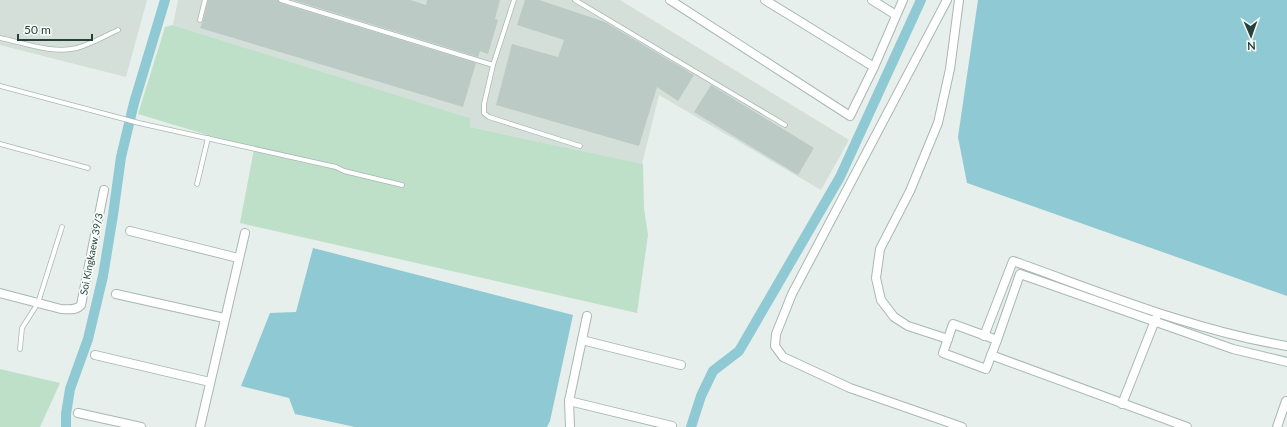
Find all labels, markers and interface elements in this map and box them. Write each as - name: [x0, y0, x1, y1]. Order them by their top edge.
- scale bar: [18, 16, 92, 42]
- north arrow: [1231, 16, 1271, 56]
- text: 50 m: [24, 22, 51, 37]
- text: N: [1247, 40, 1256, 53]
- street label: Soi Kingkaew 39/3: [77, 212, 105, 296]

